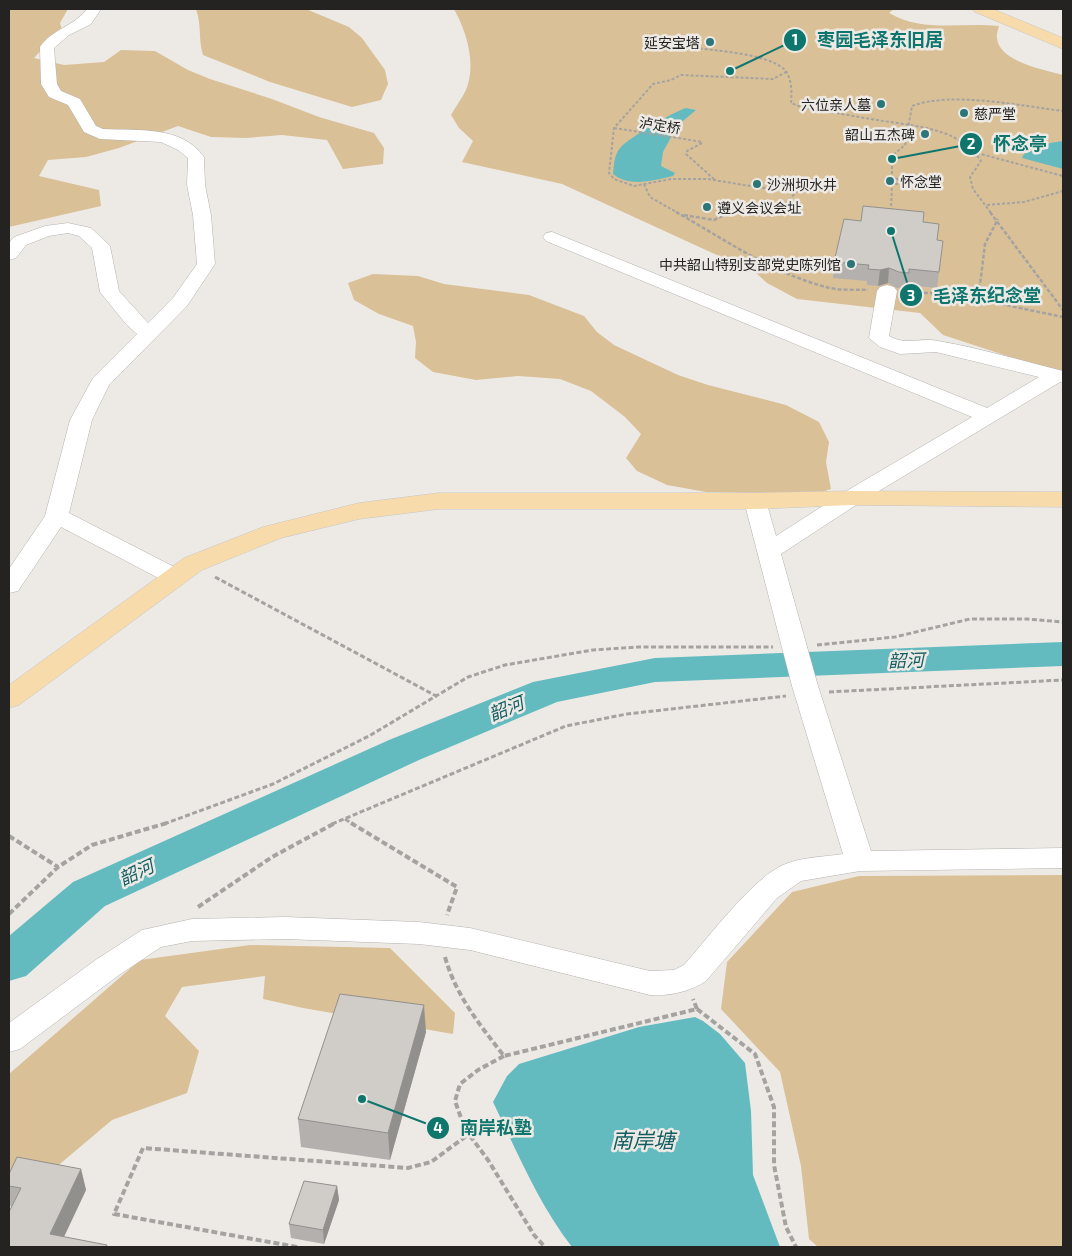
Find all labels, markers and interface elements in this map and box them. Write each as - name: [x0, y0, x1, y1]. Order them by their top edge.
- callout: 枣园毛泽东旧居: [782, 23, 953, 56]
- text: 枣园毛泽东旧居: [817, 28, 943, 50]
- text: 1: [792, 30, 798, 48]
- place label: 延安宝塔: [644, 34, 700, 51]
- marker: 延安宝塔: [704, 36, 716, 48]
- place label: 六位亲人墓: [801, 96, 871, 113]
- marker: 六位亲人墓: [875, 98, 887, 110]
- place label: 慈严堂: [974, 105, 1016, 122]
- marker: 慈严堂: [958, 107, 970, 119]
- street label: 泸定桥: [638, 113, 682, 137]
- place label: 韶山五杰碑: [845, 126, 915, 143]
- marker: 韶山五杰碑: [919, 128, 931, 140]
- callout: 怀念亭: [958, 128, 1057, 161]
- text: 怀念亭: [993, 132, 1047, 154]
- text: 2: [967, 134, 976, 152]
- place label: 怀念堂: [900, 173, 942, 190]
- marker: 怀念堂: [884, 175, 896, 187]
- place label: 沙洲坝水井: [767, 176, 837, 193]
- marker: 沙洲坝水井: [751, 178, 763, 190]
- place label: 遵义会议会址: [717, 199, 801, 216]
- marker: 遵义会议会址: [701, 201, 713, 213]
- place label: 中共韶山特别支部党史陈列馆: [659, 256, 841, 273]
- marker: 中共韶山特别支部党史陈列馆: [845, 258, 857, 270]
- callout: 毛泽东纪念堂: [898, 279, 1051, 312]
- text: 毛泽东纪念堂: [933, 284, 1041, 306]
- text: 3: [907, 286, 915, 304]
- water label: 韶河: [888, 648, 927, 672]
- water label: 韶河: [485, 690, 530, 725]
- water label: 韶河: [115, 853, 160, 890]
- callout: 南岸私塾: [425, 1111, 542, 1144]
- text: 南岸私塾: [460, 1116, 532, 1138]
- text: 4: [433, 1118, 443, 1136]
- water label: 南岸塘: [612, 1127, 677, 1152]

